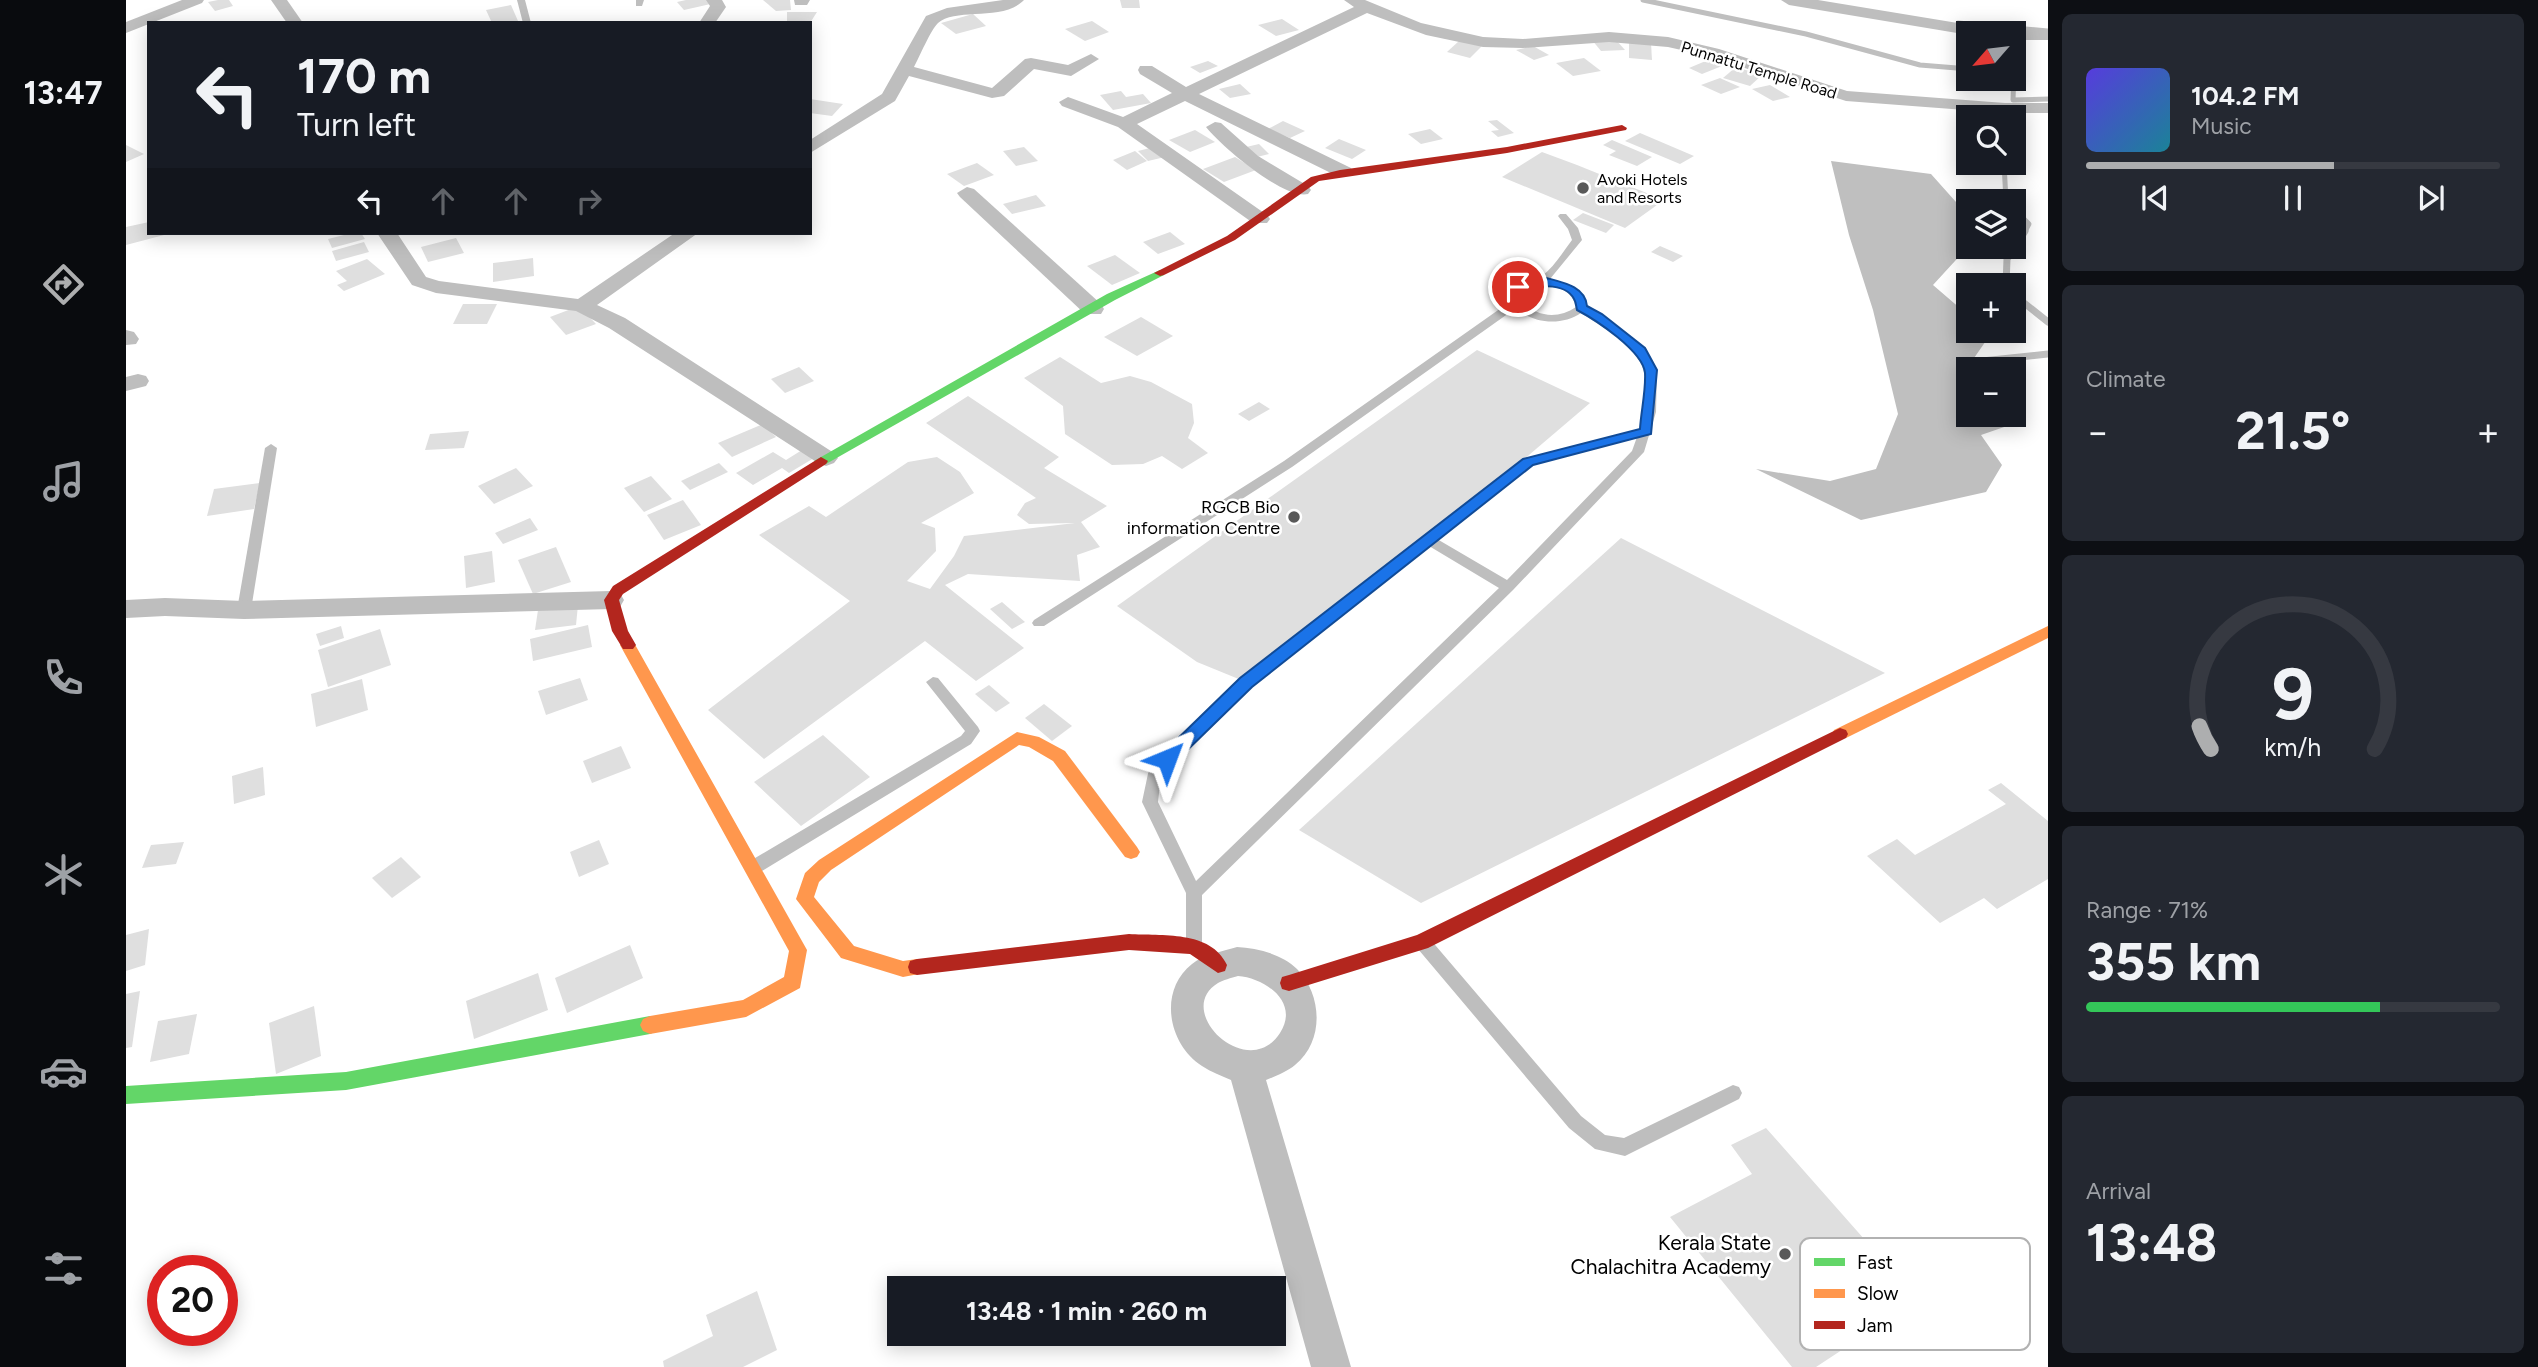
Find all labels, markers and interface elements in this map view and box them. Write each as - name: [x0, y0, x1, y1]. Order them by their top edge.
- north arrow: [1956, 21, 2026, 91]
- map controls: [1956, 21, 2026, 427]
- street label: Punnattu Temple Road: [1679, 37, 1839, 103]
- text: 170 m: [297, 46, 431, 105]
- icon: left: [182, 49, 273, 140]
- text: 13:47: [24, 74, 102, 112]
- text: 104.2 FM: [2191, 80, 2300, 112]
- button: search: [1956, 105, 2026, 175]
- text: Turn left: [297, 106, 416, 144]
- text: Music: [2191, 112, 2252, 140]
- place label: Avoki Hotels and Resorts: [1597, 170, 1688, 207]
- icon: previous: [2136, 179, 2174, 217]
- icon: pause: [2274, 179, 2312, 217]
- icon: next: [2412, 179, 2450, 217]
- marker: Avoki Hotels and Resorts: [1575, 180, 1591, 196]
- icon: left: [351, 182, 389, 220]
- icon: ahead: [424, 182, 462, 220]
- icon: ahead: [497, 182, 535, 220]
- icon: right: [570, 182, 608, 220]
- button: layers: [1956, 189, 2026, 259]
- pin: [1488, 257, 1548, 317]
- icon: directions: [39, 260, 88, 309]
- icon: arrive: [1499, 268, 1537, 306]
- button: +: [1956, 273, 2026, 343]
- button: −: [1956, 357, 2026, 427]
- text: Climate: [2086, 365, 2165, 393]
- text: 21.5°: [2236, 400, 2350, 462]
- text: −: [2086, 409, 2110, 455]
- text: +: [2476, 409, 2500, 455]
- icon: music: [39, 457, 88, 506]
- place label: RGCB Bio information Centre: [1127, 496, 1280, 539]
- marker: RGCB Bio information Centre: [1286, 509, 1302, 525]
- text: 9: [2272, 651, 2314, 738]
- icon: phone: [39, 653, 88, 702]
- position arrow: [1130, 722, 1204, 796]
- text: km/h: [2264, 732, 2322, 762]
- icon: climate: [39, 850, 88, 899]
- text: Range · 71%: [2086, 896, 2208, 924]
- text: 355 km: [2086, 931, 2261, 993]
- icon: car: [39, 1047, 88, 1096]
- text: Arrival: [2086, 1177, 2151, 1205]
- text: 13:48: [2086, 1212, 2217, 1274]
- place label: Kerala State Chalachitra Academy: [1571, 1230, 1771, 1279]
- legend: [1800, 1238, 2030, 1350]
- icon: filters: [39, 1244, 88, 1293]
- marker: Kerala State Chalachitra Academy: [1777, 1246, 1793, 1262]
- text: Fast: [1857, 1251, 1893, 1274]
- speed limit sign: 20: [147, 1255, 238, 1346]
- text: Slow: [1857, 1282, 1899, 1305]
- text: 13:48 · 1 min · 260 m: [966, 1295, 1207, 1327]
- text: Jam: [1857, 1314, 1893, 1337]

